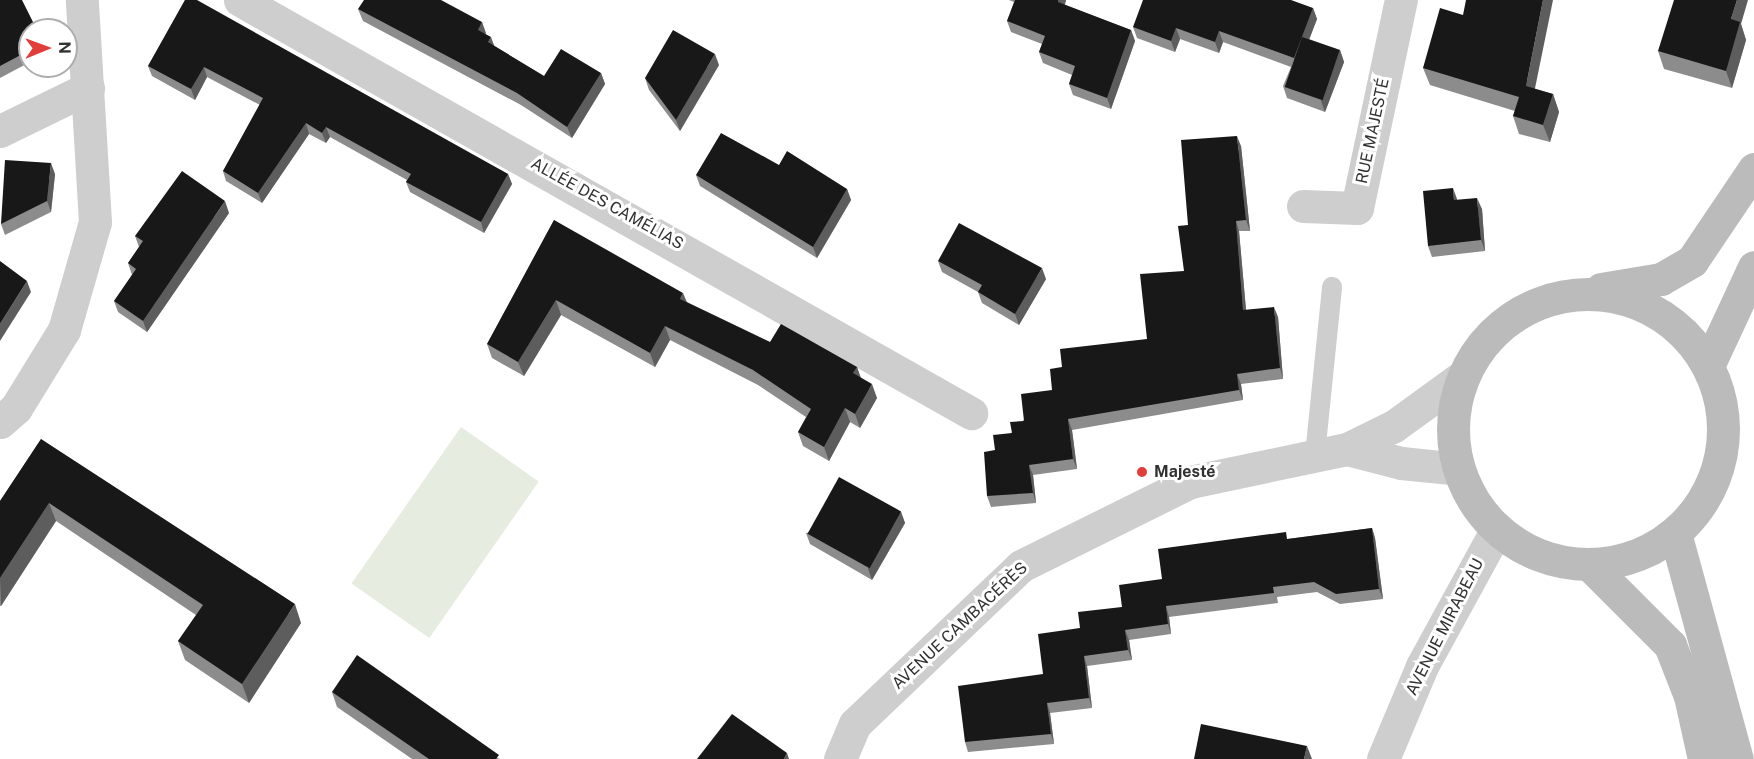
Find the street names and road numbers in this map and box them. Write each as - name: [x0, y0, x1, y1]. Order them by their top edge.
- street label: RUE MAJESTÉ: [1352, 77, 1394, 185]
- street label: ALLÉE DES CAMÉLIAS: [527, 154, 687, 254]
- street label: AVENUE MIRABEAU: [1402, 555, 1488, 699]
- street label: AVENUE CAMBACÉRÈS: [888, 558, 1032, 694]

